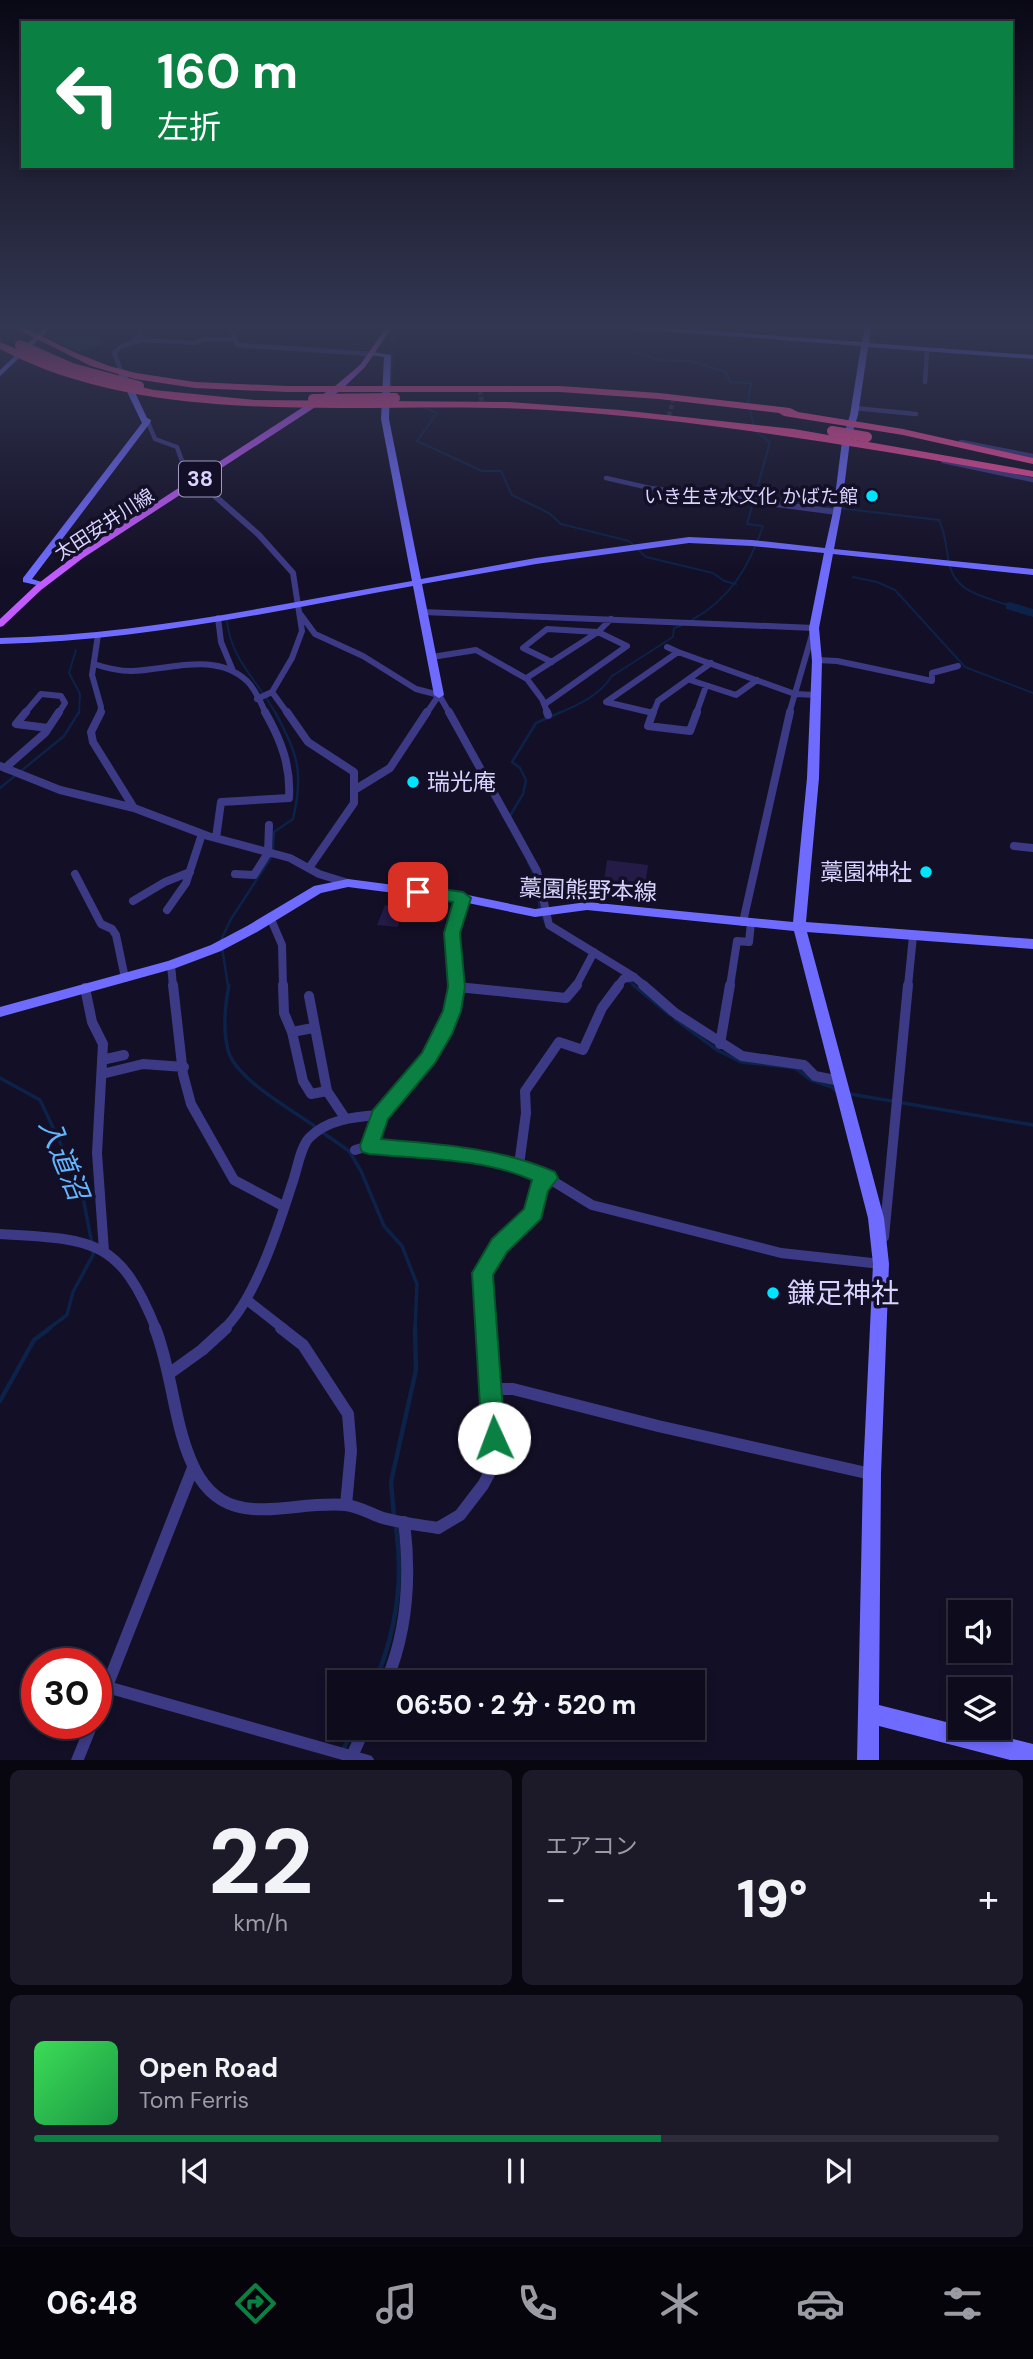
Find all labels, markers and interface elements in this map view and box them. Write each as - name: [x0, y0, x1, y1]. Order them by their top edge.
- text: 160 m: [157, 39, 298, 103]
- icon: left: [42, 49, 133, 140]
- text: 左折: [157, 106, 221, 148]
- road number: 38: [179, 462, 221, 496]
- street label: 太田安井川線: [50, 483, 159, 566]
- place label: いき生き水文化 かばた館: [644, 484, 858, 509]
- marker: いき生き水文化 かばた館: [864, 488, 880, 504]
- place label: 瑞光庵: [427, 767, 496, 797]
- marker: 瑞光庵: [405, 774, 421, 790]
- place label: 藁園神社: [820, 857, 912, 887]
- pin: [388, 862, 448, 922]
- marker: 藁園神社: [918, 864, 934, 880]
- icon: arrive: [399, 873, 437, 911]
- street label: 藁園熊野本線: [519, 873, 657, 907]
- water label: 入道沼: [31, 1113, 98, 1209]
- place label: 鎌足神社: [787, 1275, 899, 1312]
- marker: 鎌足神社: [765, 1285, 781, 1301]
- position arrow: [457, 1401, 531, 1475]
- map controls: [948, 1600, 1011, 1740]
- button: sound: [948, 1600, 1011, 1663]
- speed limit sign: 30: [21, 1648, 112, 1739]
- button: layers: [948, 1677, 1011, 1740]
- text: 06:50 · 2 分 · 520 m: [396, 1688, 636, 1722]
- text: 22: [208, 1803, 313, 1921]
- text: エアコン: [546, 1831, 638, 1861]
- text: 19°: [737, 1865, 808, 1933]
- text: −: [546, 1874, 566, 1924]
- text: +: [978, 1874, 999, 1924]
- text: km/h: [234, 1908, 288, 1938]
- text: Open Road: [139, 2051, 278, 2085]
- text: Tom Ferris: [139, 2085, 249, 2115]
- icon: previous: [176, 2152, 214, 2190]
- icon: pause: [497, 2152, 535, 2190]
- icon: next: [819, 2152, 857, 2190]
- icon: directions: [231, 2279, 280, 2328]
- icon: music: [372, 2279, 421, 2328]
- icon: phone: [513, 2279, 562, 2328]
- icon: climate: [655, 2279, 704, 2328]
- icon: car: [796, 2279, 845, 2328]
- icon: filters: [938, 2279, 987, 2328]
- text: 06:48: [46, 2282, 138, 2324]

